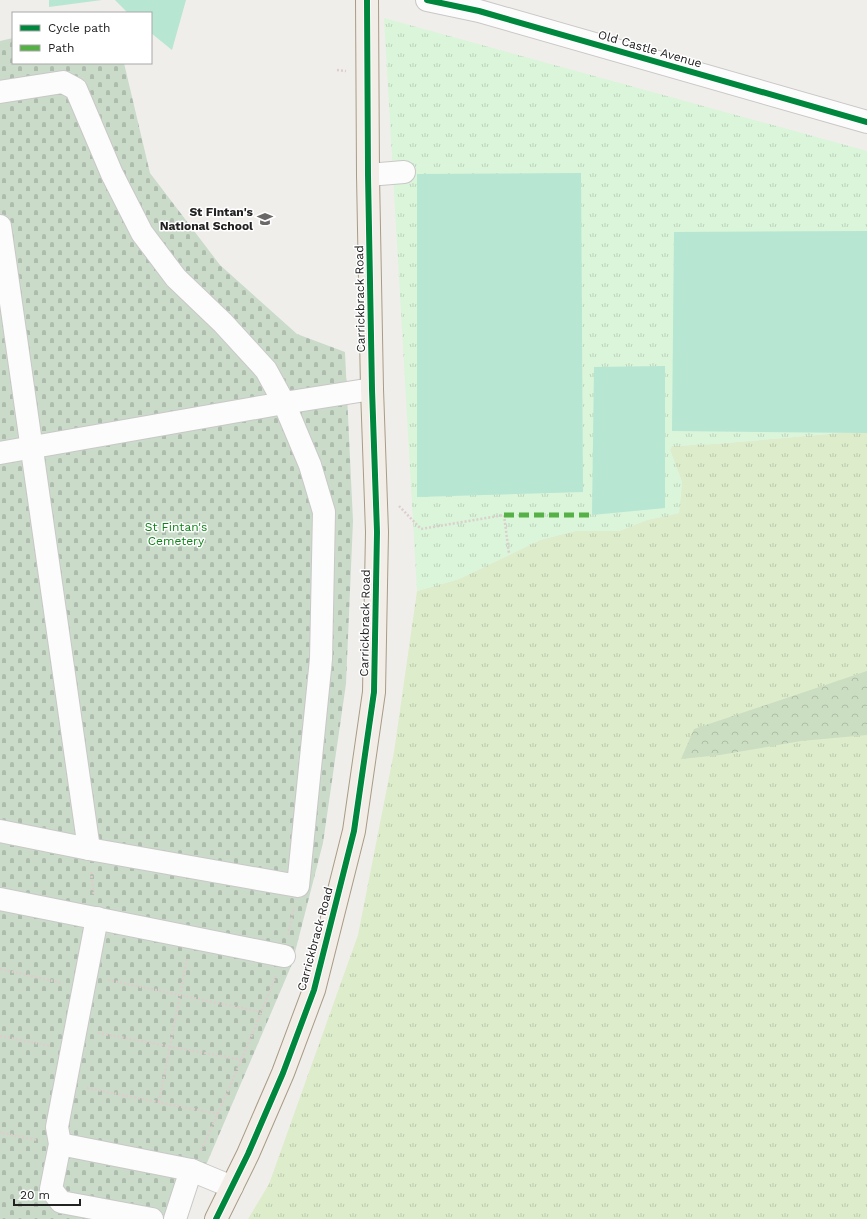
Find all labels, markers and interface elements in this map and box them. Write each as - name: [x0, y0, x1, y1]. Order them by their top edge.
- legend: [12, 12, 152, 64]
- text: Cycle path: [48, 21, 110, 35]
- street label: Old Castle Avenue: [597, 27, 704, 71]
- text: Path: [48, 41, 74, 55]
- place label: St Fintan's National School: [160, 205, 254, 233]
- school or university icon: St Fintan's National School: [256, 210, 274, 228]
- street label: Carrickbrack Road: [352, 245, 368, 353]
- park label: St Fintan's Cemetery: [145, 520, 207, 548]
- street label: Carrickbrack Road: [357, 569, 373, 677]
- street label: Carrickbrack Road: [294, 885, 336, 993]
- scale bar: [14, 1181, 80, 1207]
- text: 20 m: [20, 1188, 50, 1202]

